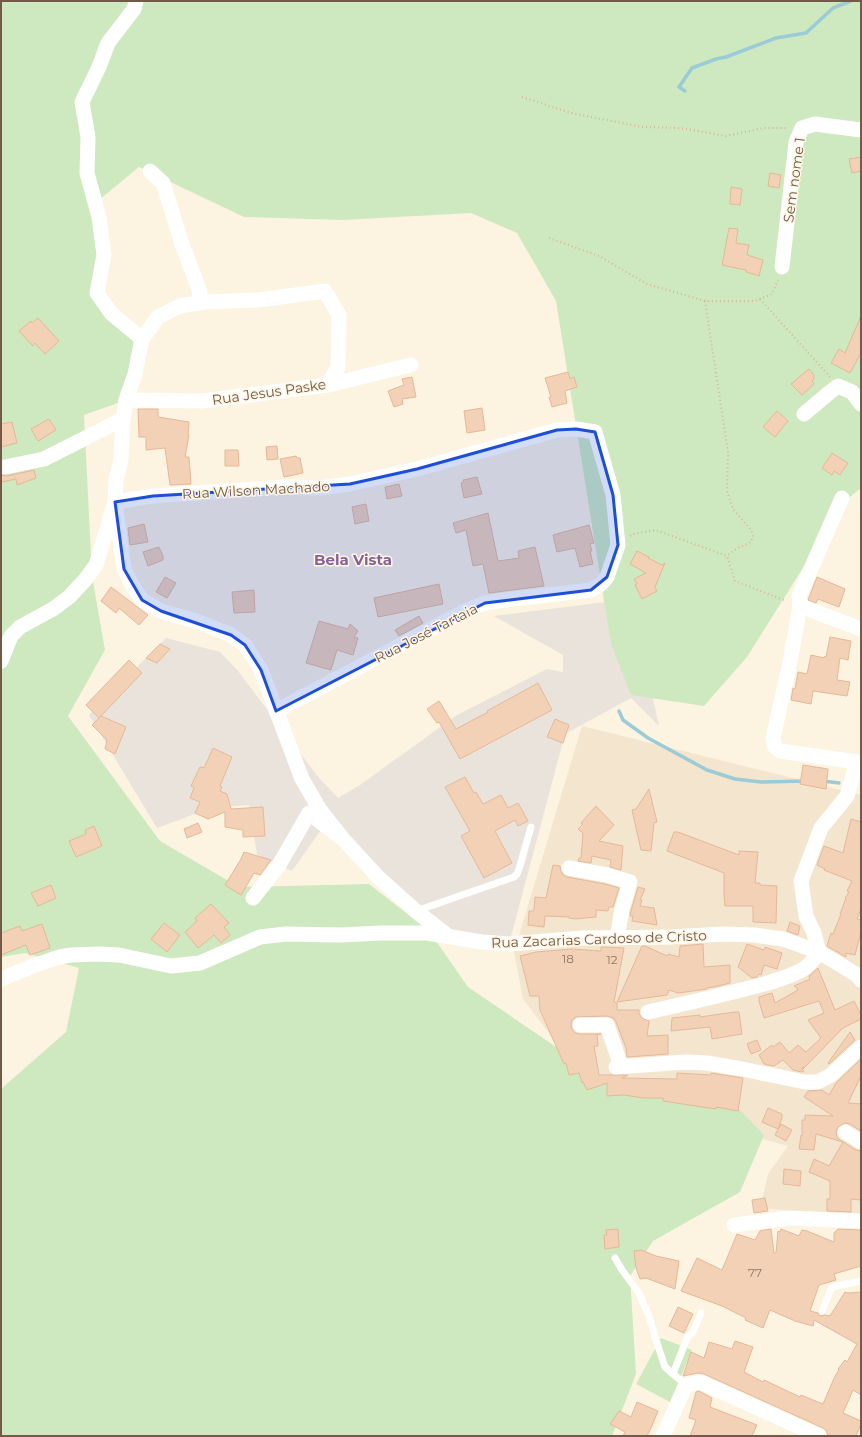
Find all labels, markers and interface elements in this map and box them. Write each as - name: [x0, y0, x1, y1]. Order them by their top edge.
- street label: Sem nome 1: [779, 136, 809, 224]
- street label: Rua Jesus Paske: [211, 375, 327, 409]
- street label: Rua Wilson Machado: [181, 477, 331, 503]
- district label: Bela Vista: [314, 550, 392, 569]
- street label: Rua José Tartaia: [371, 599, 481, 667]
- street label: Rua Zacarias Cardoso de Cristo: [491, 926, 707, 952]
- house number: 18: [562, 951, 574, 966]
- house number: 12: [606, 952, 618, 967]
- house number: 77: [748, 1265, 762, 1280]

